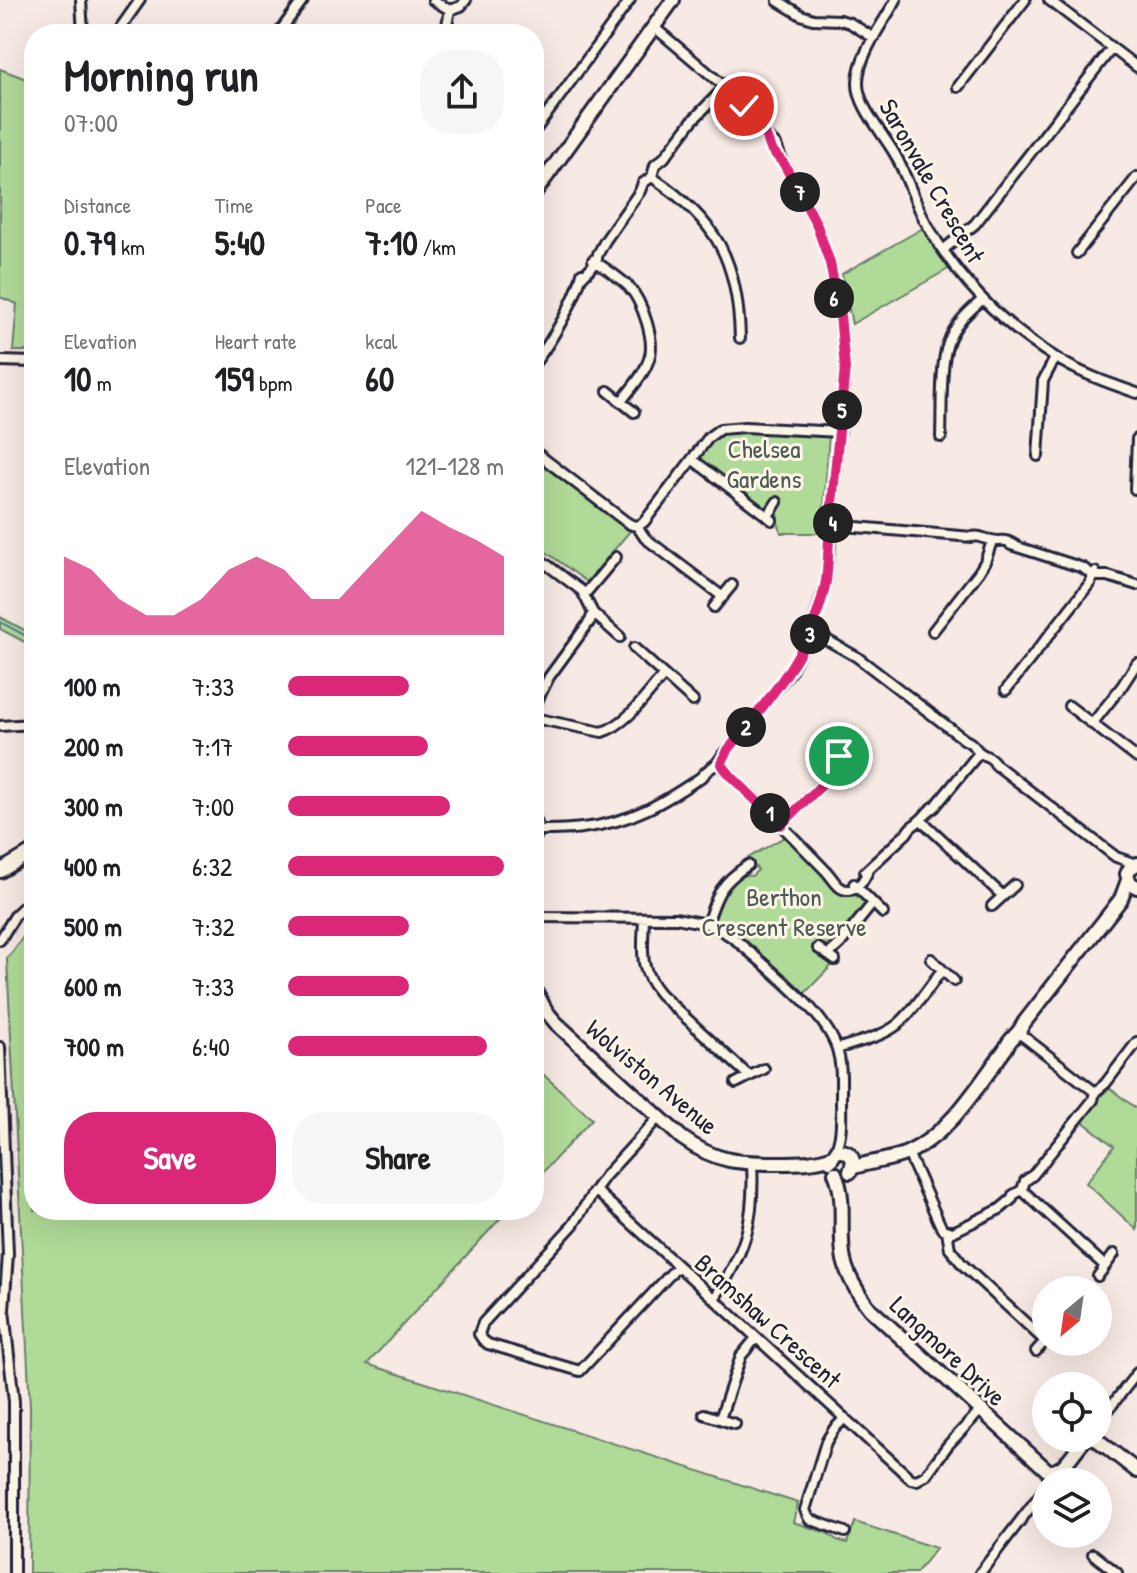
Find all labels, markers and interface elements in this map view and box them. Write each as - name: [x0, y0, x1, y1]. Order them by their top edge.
- text: Morning run: [64, 45, 259, 105]
- button: share: [420, 50, 504, 134]
- pin: [710, 72, 778, 140]
- icon: check: [722, 84, 766, 128]
- street label: Saronvale Crescent: [871, 92, 994, 270]
- text: 07:00: [64, 105, 118, 140]
- pin: 7: [780, 172, 820, 212]
- text: 7: [795, 177, 805, 207]
- text: Distance: [64, 190, 131, 220]
- text: Time: [215, 190, 254, 220]
- text: Pace: [365, 190, 402, 220]
- text: 0.79: [64, 220, 116, 266]
- text: 5:40: [215, 220, 265, 266]
- text: 7:10: [365, 220, 418, 266]
- text: km: [116, 232, 145, 262]
- text: /km: [418, 232, 456, 262]
- pin: 6: [814, 278, 854, 318]
- text: 6: [830, 283, 838, 313]
- text: Elevation: [64, 326, 137, 356]
- text: Heart rate: [215, 326, 297, 356]
- text: kcal: [365, 326, 397, 356]
- text: 10: [64, 356, 92, 402]
- text: 159: [215, 356, 254, 402]
- text: 60: [365, 356, 394, 402]
- text: m: [92, 368, 112, 398]
- text: bpm: [254, 368, 292, 398]
- pin: 5: [822, 390, 862, 430]
- text: 5: [837, 395, 847, 425]
- park label: Chelsea Gardens: [727, 431, 801, 496]
- text: Elevation: [64, 448, 150, 483]
- text: 121–128 m: [406, 448, 504, 483]
- pin: 4: [813, 503, 853, 543]
- text: 4: [829, 508, 837, 538]
- pin: 3: [790, 614, 830, 654]
- text: 3: [805, 619, 815, 649]
- text: 100 m: [64, 669, 120, 704]
- text: 7:33: [192, 669, 234, 704]
- pin: 2: [726, 707, 766, 747]
- text: 2: [741, 712, 751, 742]
- pin: [805, 722, 873, 790]
- text: 200 m: [64, 729, 123, 764]
- text: 7:17: [192, 729, 233, 764]
- icon: arrive: [817, 734, 861, 778]
- text: 300 m: [64, 789, 123, 824]
- text: 7:00: [192, 789, 234, 824]
- pin: 1: [750, 793, 790, 833]
- text: 1: [766, 798, 774, 828]
- text: 400 m: [64, 849, 121, 884]
- text: 6:32: [192, 849, 232, 884]
- park label: Berthon Crescent Reserve: [702, 879, 867, 944]
- text: 500 m: [64, 909, 122, 944]
- text: 7:32: [192, 909, 235, 944]
- text: 600 m: [64, 969, 121, 1004]
- text: 7:33: [192, 969, 234, 1004]
- street label: Wolviston Avenue: [579, 1011, 726, 1142]
- text: 700 m: [64, 1029, 124, 1064]
- text: 6:40: [192, 1029, 230, 1064]
- button: Save: [64, 1112, 276, 1204]
- button: Share: [292, 1112, 504, 1204]
- street label: Bramshaw Crescent: [688, 1245, 850, 1397]
- north arrow: [1032, 1276, 1112, 1356]
- map controls: [1032, 1276, 1112, 1548]
- street label: Langmore Drive: [883, 1288, 1014, 1413]
- button: locate: [1032, 1372, 1112, 1452]
- button: layers: [1032, 1468, 1112, 1548]

